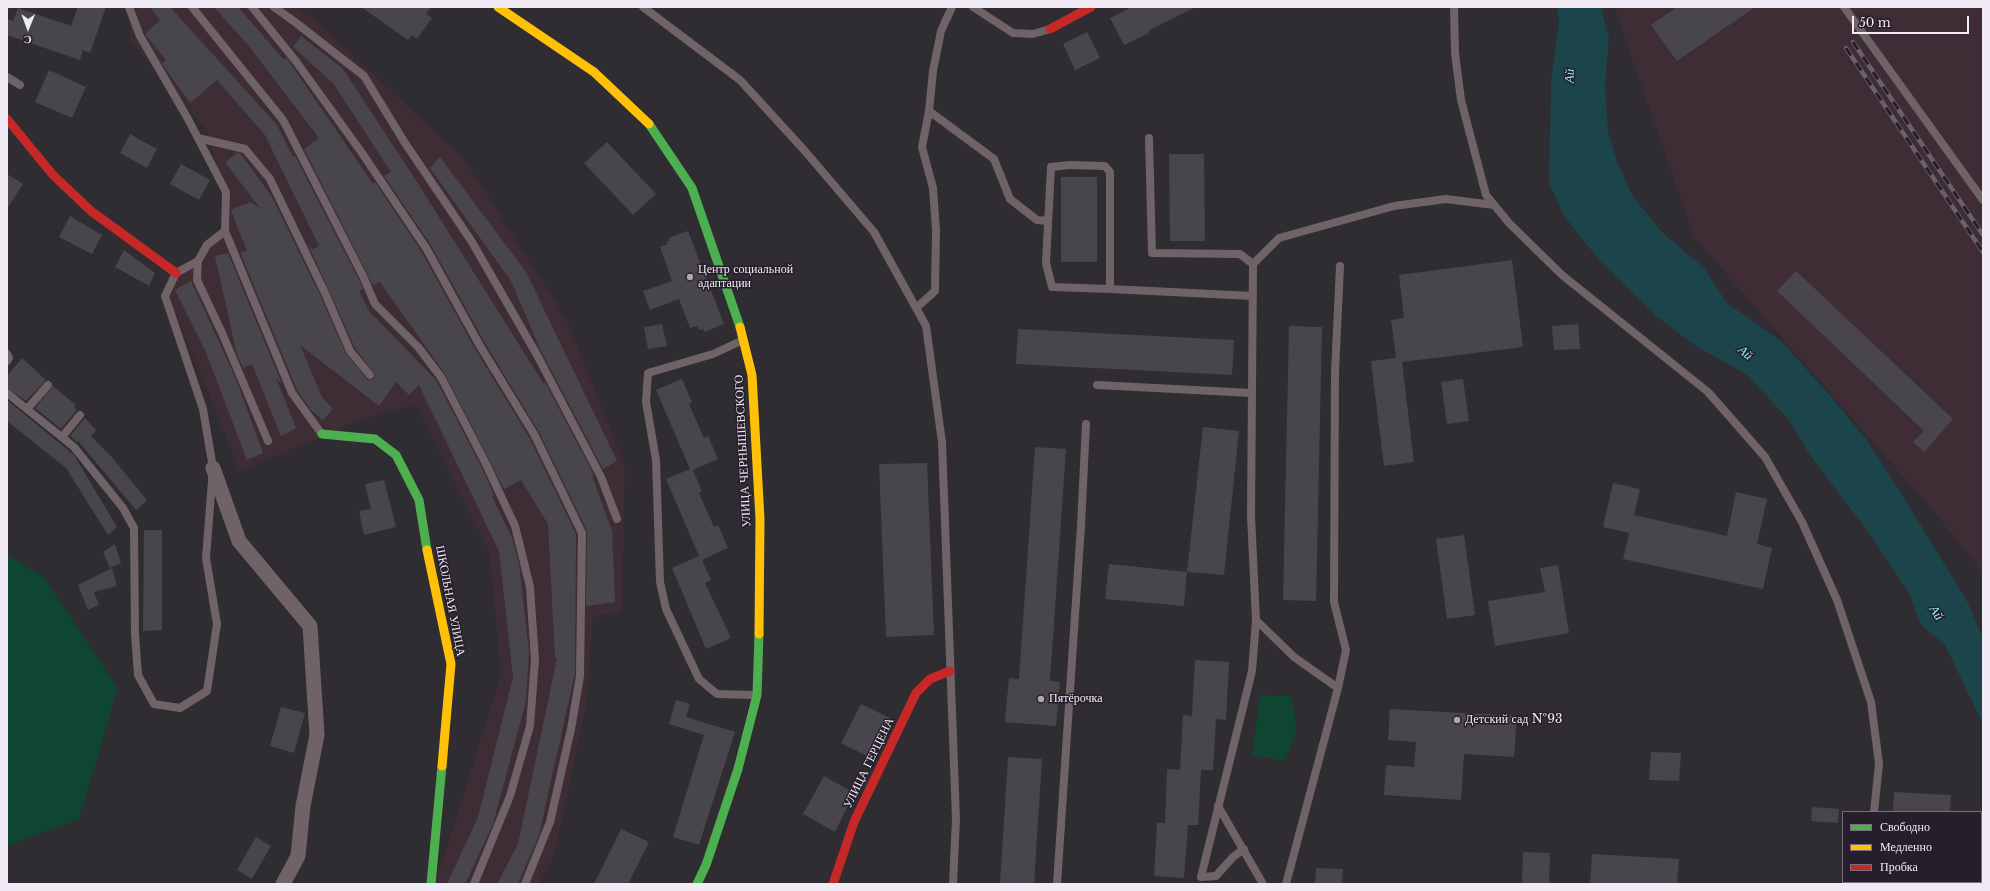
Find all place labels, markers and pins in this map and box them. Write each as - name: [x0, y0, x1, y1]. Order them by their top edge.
- place label: Центр социальной адаптации: [698, 263, 793, 291]
- marker: Центр социальной адаптации: [685, 272, 695, 282]
- place label: Пятёрочка: [1049, 692, 1102, 706]
- marker: Пятёрочка: [1036, 694, 1046, 704]
- place label: Детский сад №93: [1465, 713, 1562, 727]
- marker: Детский сад №93: [1452, 715, 1462, 725]

